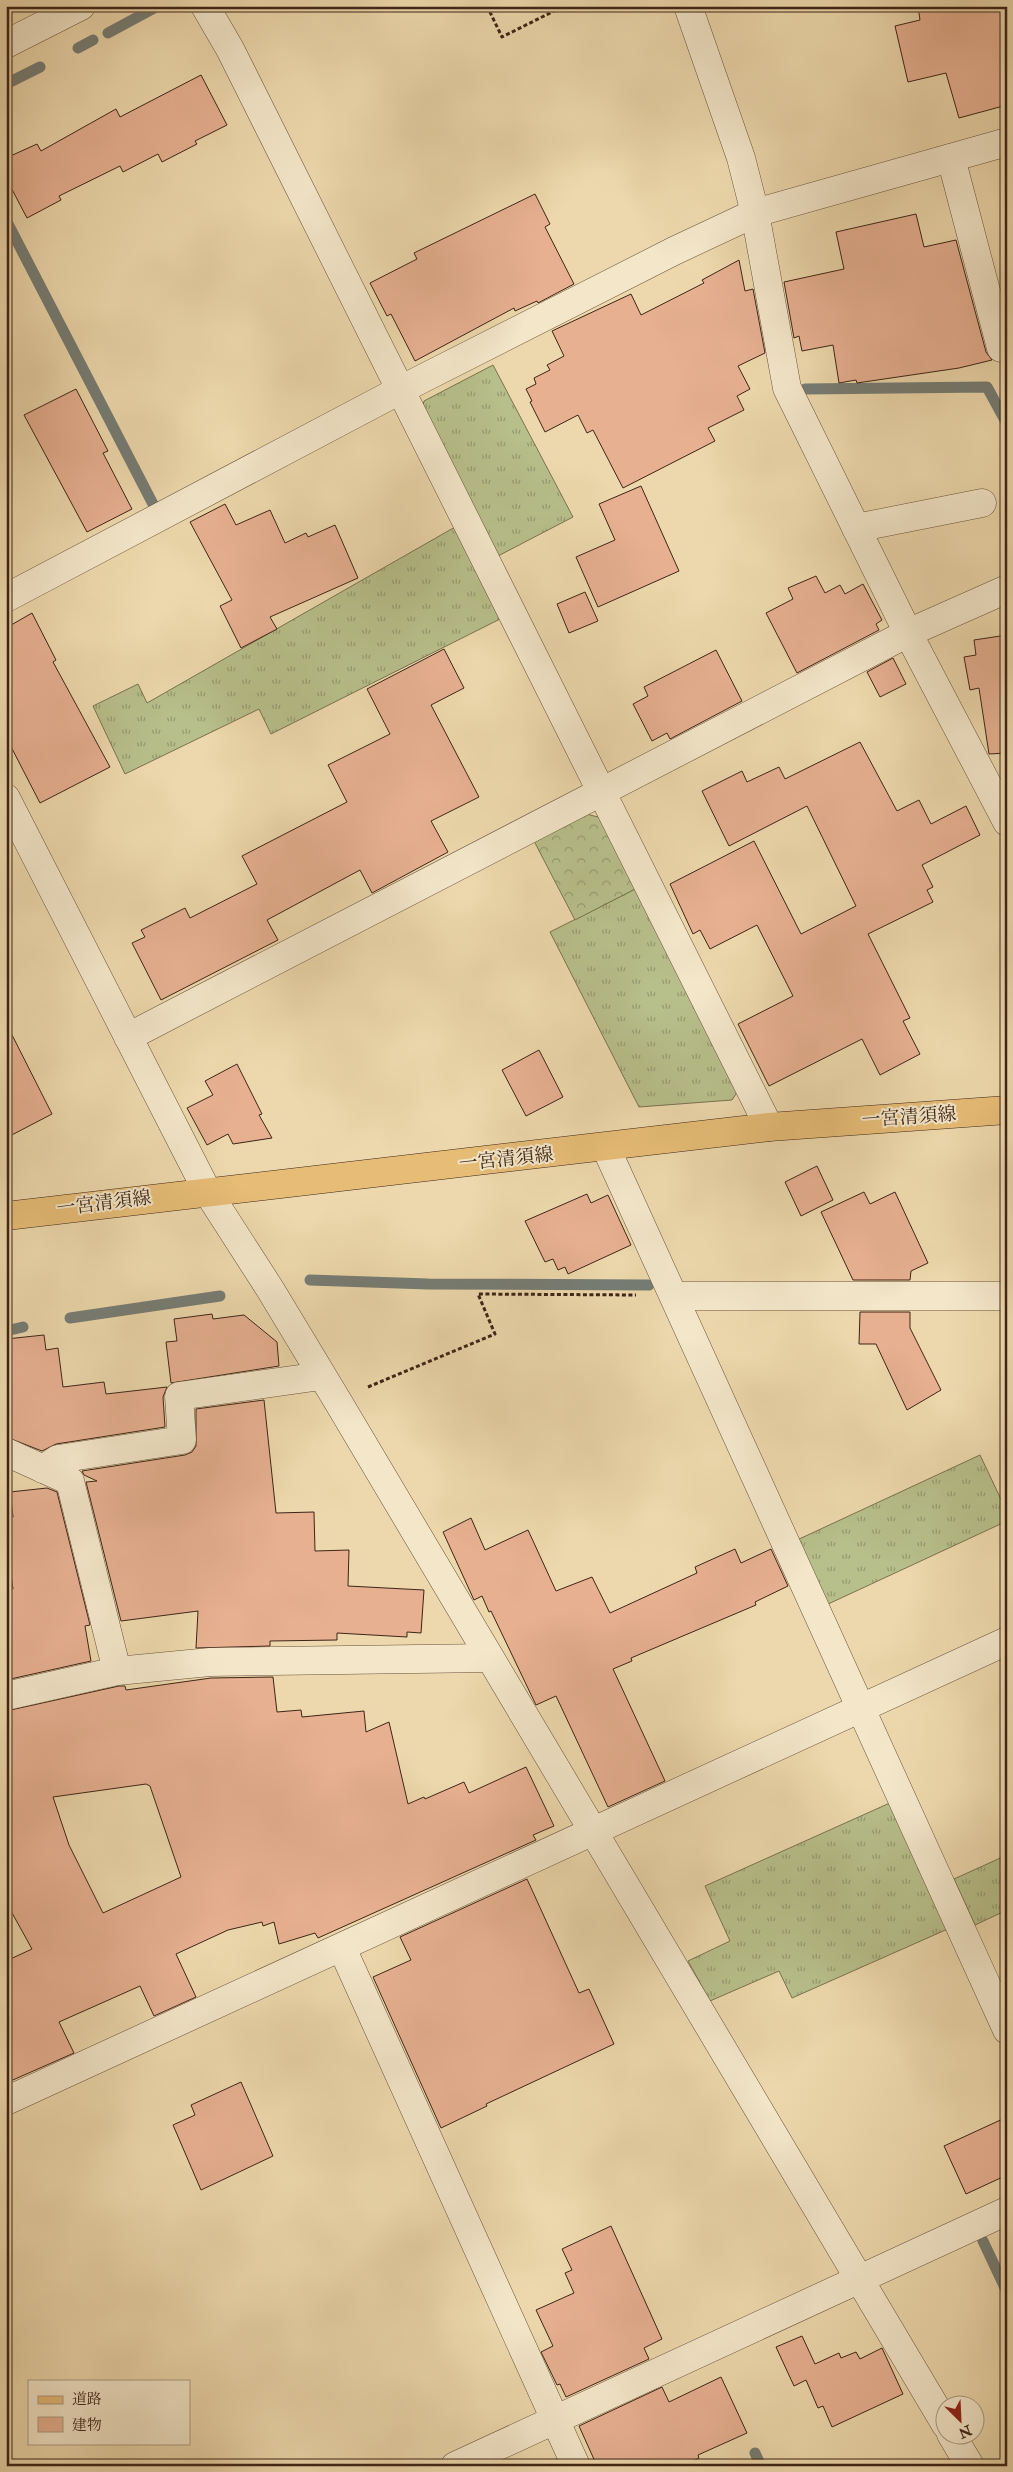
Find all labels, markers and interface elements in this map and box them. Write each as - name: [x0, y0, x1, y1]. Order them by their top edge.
- street label: 一宮清須線: [861, 1102, 957, 1132]
- street label: 一宮清須線: [457, 1142, 555, 1176]
- street label: 一宮清須線: [55, 1185, 153, 1221]
- legend: [28, 2380, 190, 2444]
- text: 道路: [72, 2390, 102, 2409]
- north arrow: [936, 2394, 986, 2444]
- text: 建物: [72, 2416, 102, 2435]
- text: N: [955, 2421, 975, 2442]

